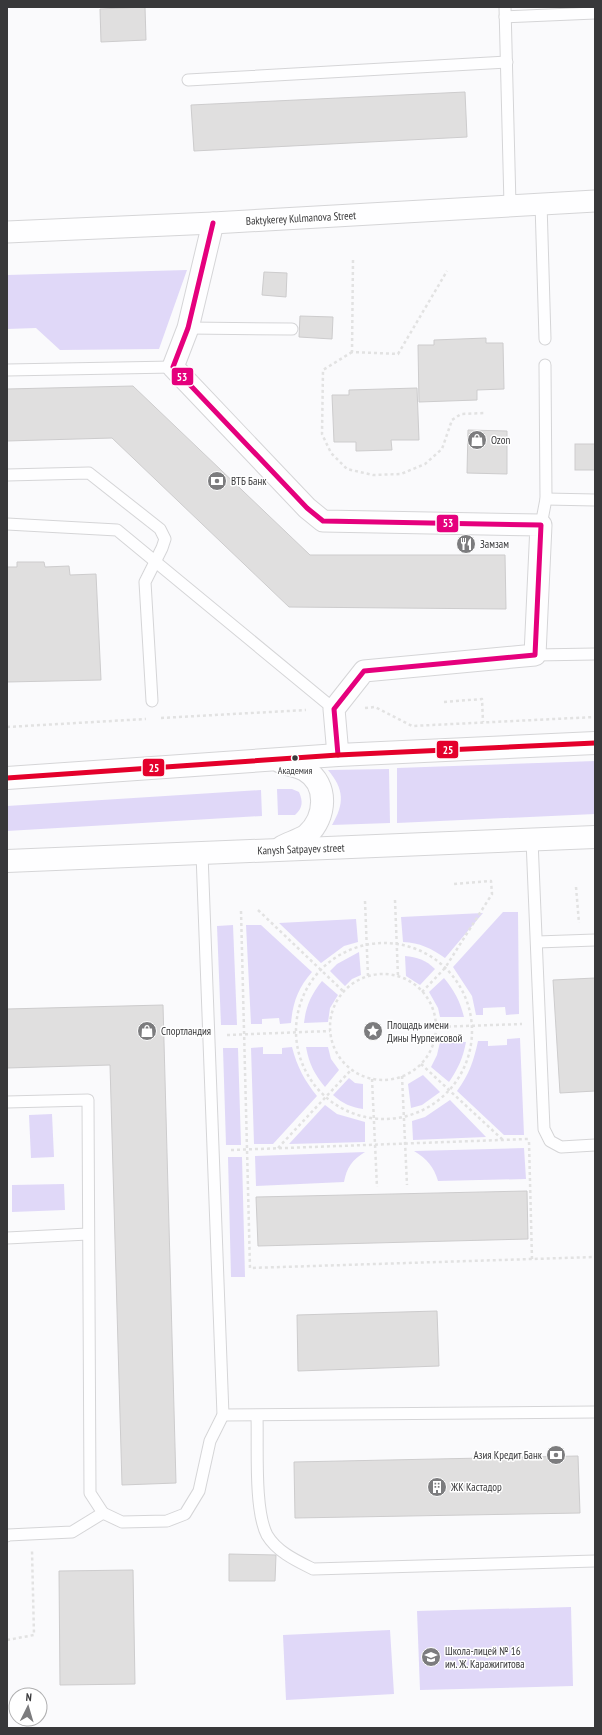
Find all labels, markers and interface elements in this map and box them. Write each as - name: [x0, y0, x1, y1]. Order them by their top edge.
- street label: Baktykerey Kulmanova Street: [245, 208, 357, 228]
- line badge: 53: [171, 367, 194, 386]
- text: 53: [177, 370, 187, 384]
- shop icon: Ozon: [466, 429, 488, 451]
- place label: Ozon: [491, 433, 510, 447]
- bank icon: ВТБ Банк: [206, 470, 228, 492]
- place label: ВТБ Банк: [231, 474, 267, 488]
- line badge: 53: [436, 514, 459, 533]
- text: 53: [443, 516, 453, 530]
- restaurant icon: Замзам: [455, 533, 477, 555]
- place label: Замзам: [480, 537, 509, 551]
- line badge: 25: [436, 740, 459, 759]
- text: 25: [443, 743, 453, 757]
- marker: Академия: [290, 753, 300, 763]
- line badge: 25: [142, 758, 165, 777]
- text: 25: [149, 761, 159, 775]
- place label: Академия: [278, 764, 312, 777]
- street label: Kanysh Satpayev street: [257, 840, 345, 858]
- place label: Площадь имени Дины Нурпеисовой: [387, 1018, 462, 1045]
- shop icon: Спортландия: [136, 1020, 158, 1042]
- place icon: Площадь имени Дины Нурпеисовой: [362, 1020, 384, 1042]
- place label: Спортландия: [161, 1024, 211, 1038]
- bank icon: Азия Кредит Банк: [545, 1444, 567, 1466]
- place label: Азия Кредит Банк: [473, 1448, 543, 1462]
- building icon: ЖК Кастадор: [426, 1476, 448, 1498]
- place label: ЖК Кастадор: [450, 1480, 502, 1494]
- place label: Школа-лицей № 16 им. Ж. Каражигитова: [445, 1644, 525, 1671]
- school or university icon: Школа-лицей № 16 им. Ж. Каражигитова: [420, 1646, 442, 1668]
- north arrow: [8, 1687, 48, 1727]
- text: N: [25, 1690, 32, 1704]

